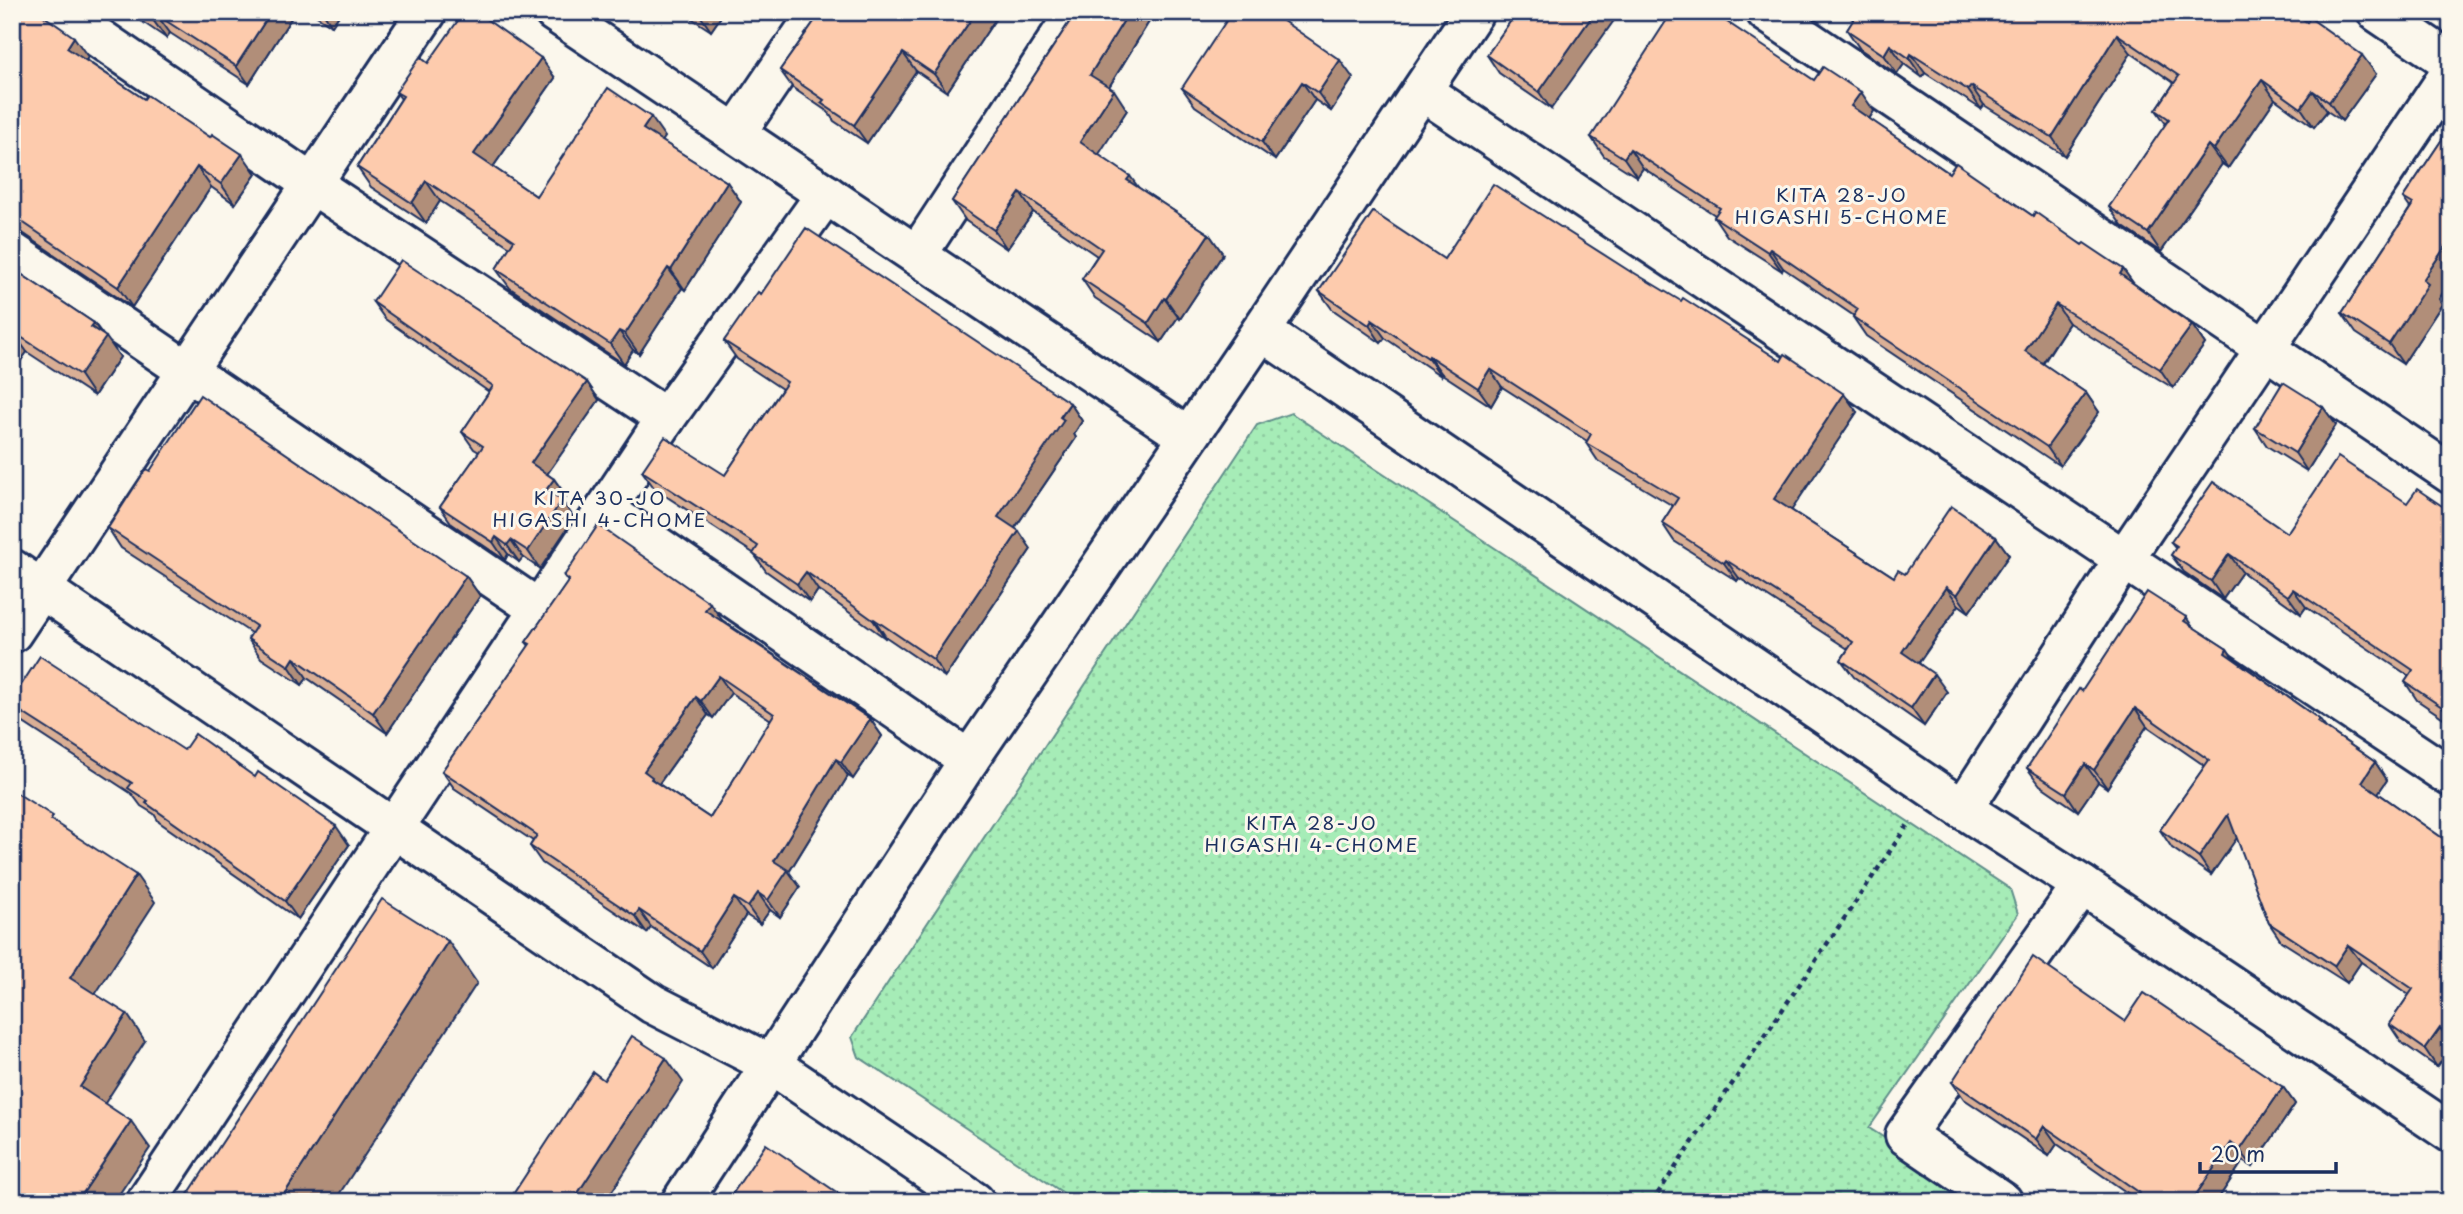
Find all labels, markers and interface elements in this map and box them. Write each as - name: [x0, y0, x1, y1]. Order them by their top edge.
- district label: KITA 28-JO HIGASHI 5-CHOME: [1735, 180, 1949, 230]
- district label: KITA 30-JO HIGASHI 4-CHOME: [493, 483, 707, 533]
- district label: KITA 28-JO HIGASHI 4-CHOME: [1205, 808, 1419, 858]
- scale bar: [2200, 1130, 2337, 1174]
- text: 20 m: [2211, 1137, 2265, 1169]

